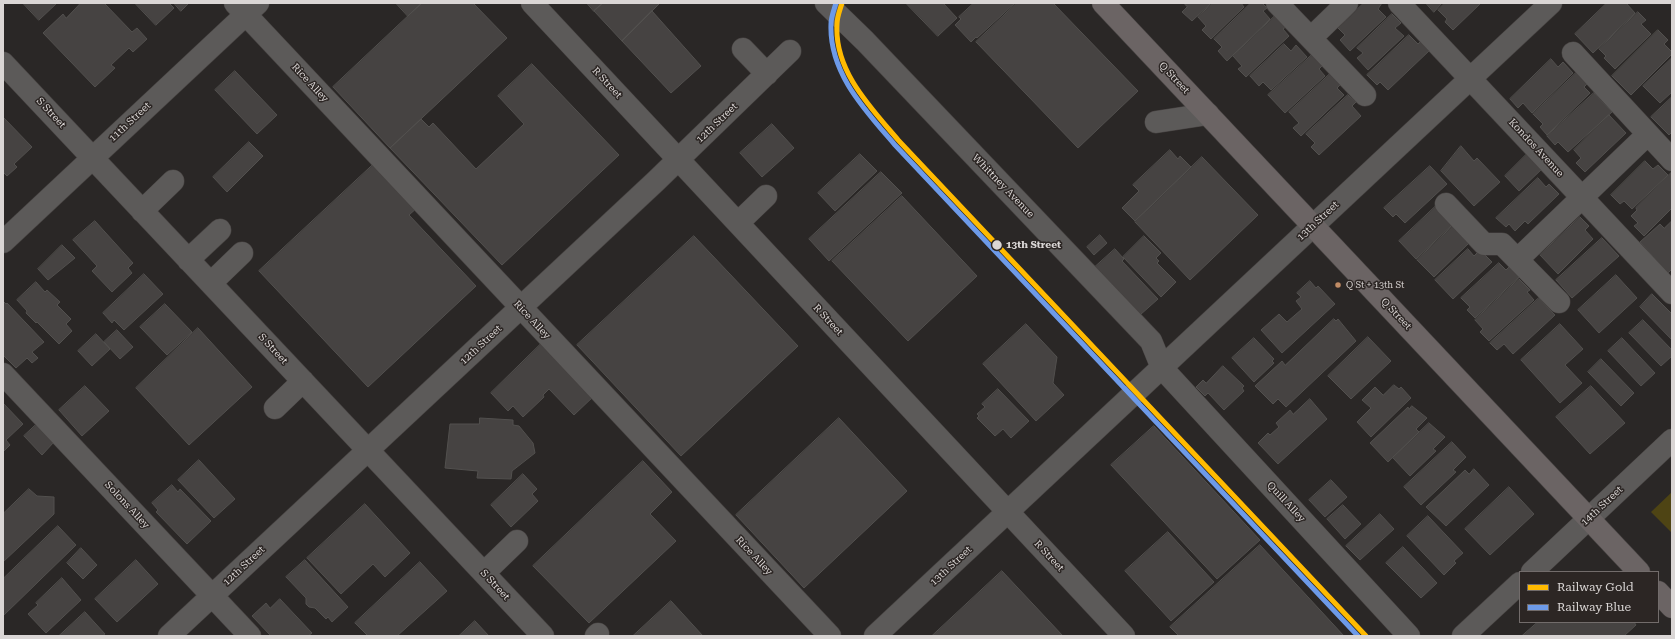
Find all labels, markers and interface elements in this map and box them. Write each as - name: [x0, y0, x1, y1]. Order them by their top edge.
- street label: Q Street: [1156, 60, 1192, 96]
- street label: Rice Alley: [289, 61, 331, 105]
- street label: R Street: [590, 65, 624, 101]
- street label: S Street: [34, 95, 68, 131]
- street label: 11th Street: [107, 100, 153, 144]
- street label: 12th Street: [694, 100, 740, 146]
- street label: Kondos Avenue: [1506, 116, 1566, 180]
- street label: Whittney Avenue: [970, 152, 1036, 220]
- street label: 13th Street: [1295, 199, 1341, 243]
- marker: 13th Street: [990, 238, 1004, 252]
- place label: 13th Street: [1006, 239, 1061, 251]
- marker: Q St + 13th St: [1333, 280, 1343, 290]
- place label: Q St + 13th St: [1346, 280, 1404, 290]
- street label: Q Street: [1378, 296, 1414, 332]
- street label: Rice Alley: [511, 298, 553, 342]
- street label: R Street: [811, 302, 845, 338]
- street label: 12th Street: [458, 323, 504, 367]
- street label: S Street: [256, 331, 290, 367]
- street label: Solons Alley: [102, 479, 152, 531]
- street label: Quill Alley: [1264, 479, 1308, 525]
- street label: 14th Street: [1579, 484, 1625, 528]
- street label: Rice Alley: [733, 534, 775, 578]
- street label: R Street: [1032, 538, 1066, 574]
- street label: 12th Street: [221, 544, 267, 588]
- street label: 13th Street: [928, 544, 974, 588]
- street label: S Street: [478, 567, 512, 603]
- legend: [1519, 571, 1659, 623]
- text: Railway Gold: [1557, 580, 1634, 594]
- text: Railway Blue: [1557, 600, 1631, 614]

